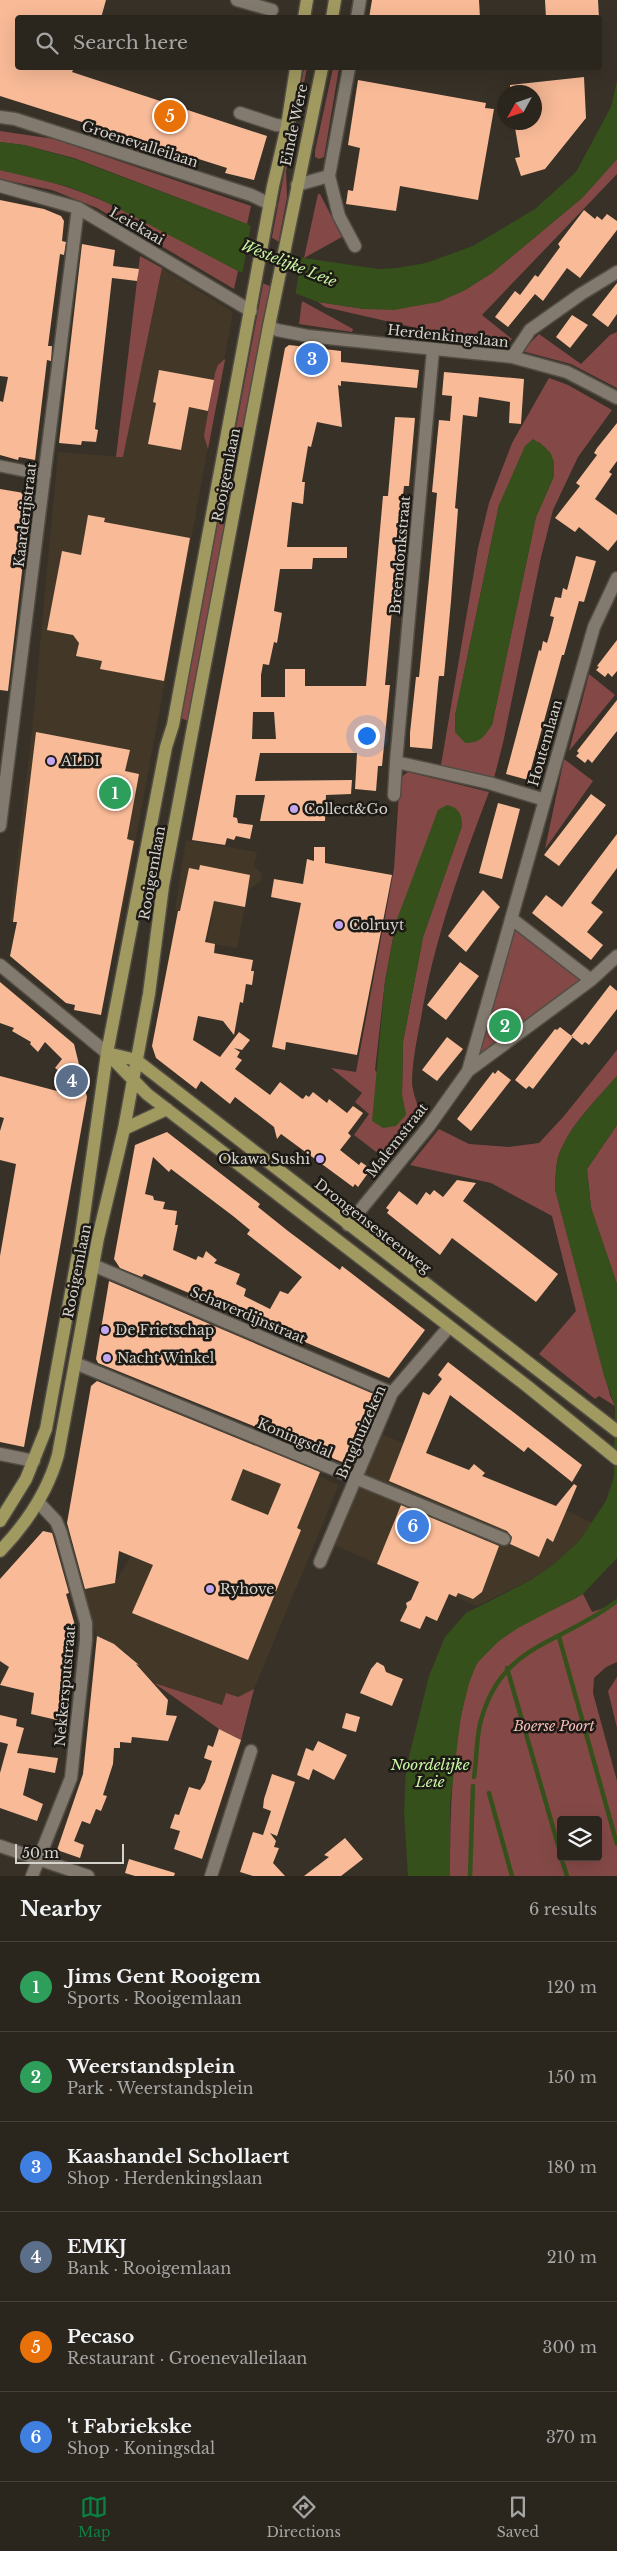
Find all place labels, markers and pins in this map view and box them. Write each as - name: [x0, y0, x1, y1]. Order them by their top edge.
- pin: 5: [154, 97, 186, 135]
- pin: 3: [296, 340, 328, 378]
- place label: ALDI: [60, 752, 100, 770]
- marker: ALDI: [45, 755, 57, 767]
- pin: 1: [99, 774, 131, 812]
- place label: Collect&Go: [304, 800, 388, 818]
- marker: Collect&Go: [288, 803, 300, 815]
- place label: Colruyt: [349, 916, 405, 934]
- marker: Colruyt: [333, 919, 345, 931]
- pin: 2: [489, 1007, 521, 1045]
- pin: 4: [56, 1062, 88, 1100]
- place label: Okawa Sushi: [218, 1150, 310, 1168]
- marker: Okawa Sushi: [314, 1153, 326, 1165]
- place label: De Frietschap: [115, 1321, 214, 1339]
- marker: De Frietschap: [99, 1324, 111, 1336]
- place label: Nacht Winkel: [117, 1349, 215, 1367]
- marker: Nacht Winkel: [101, 1352, 113, 1364]
- pin: 6: [397, 1507, 429, 1545]
- place label: Ryhove: [220, 1580, 274, 1598]
- marker: Ryhove: [204, 1583, 216, 1595]

